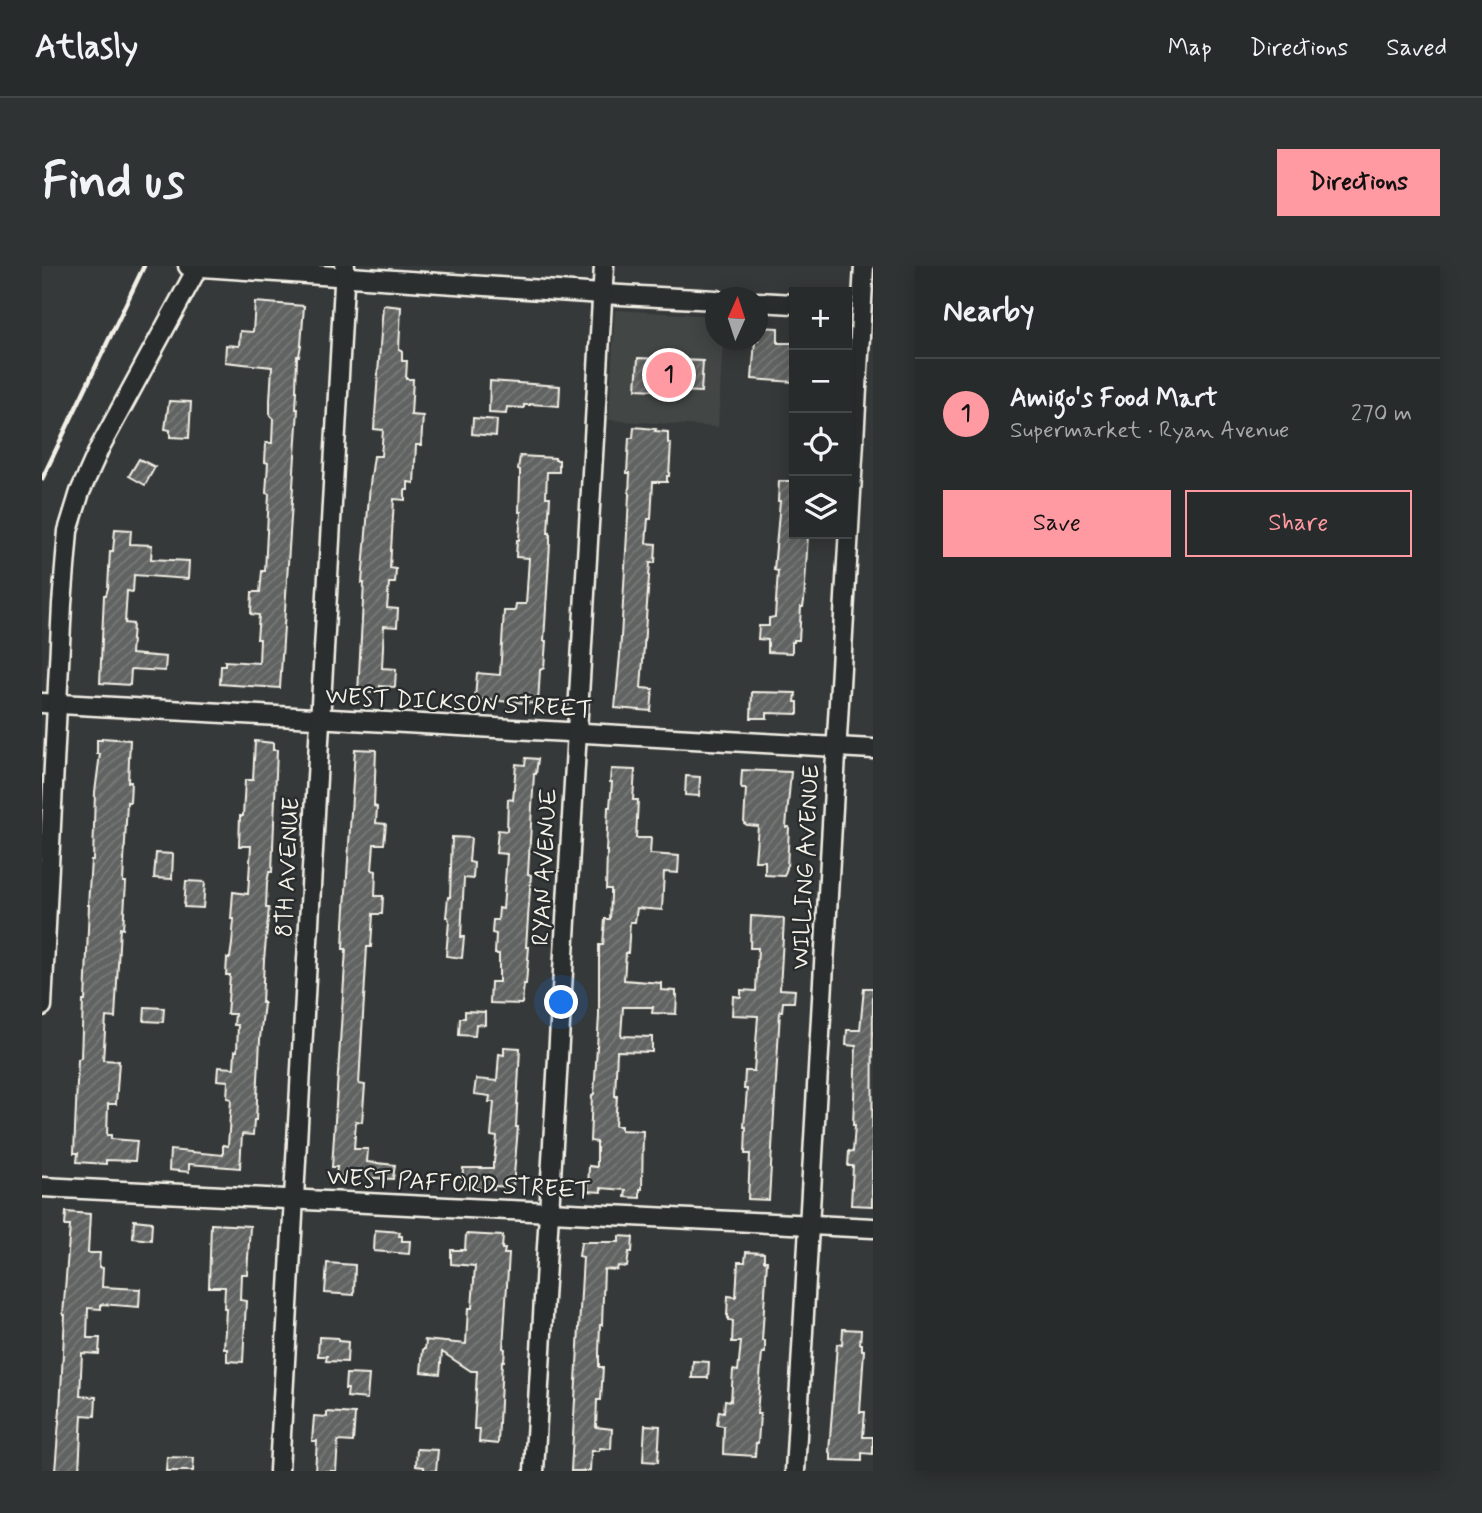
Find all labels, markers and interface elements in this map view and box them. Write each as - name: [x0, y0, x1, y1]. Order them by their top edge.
- text: Atlasly: [35, 26, 138, 70]
- text: Map: [1168, 33, 1212, 64]
- text: Directions: [1250, 33, 1348, 64]
- text: Saved: [1386, 33, 1447, 64]
- button: Directions: [1277, 149, 1440, 216]
- text: Find us: [42, 150, 185, 215]
- north arrow: [705, 287, 768, 350]
- map controls: [789, 287, 852, 539]
- button: +: [789, 287, 852, 350]
- text: Nearby: [943, 292, 1034, 331]
- pin: 1: [646, 349, 692, 401]
- button: −: [789, 350, 852, 413]
- text: Amigo's Food Mart: [1010, 382, 1217, 416]
- text: 1: [961, 399, 971, 429]
- text: 270 m: [1351, 399, 1412, 429]
- button: locate: [789, 413, 852, 476]
- text: Supermarket · Ryan Avenue: [1010, 416, 1289, 446]
- button: layers: [789, 476, 852, 539]
- button: Save: [943, 490, 1171, 557]
- button: Share: [1185, 490, 1412, 557]
- street label: WEST DICKSON STREET: [325, 681, 593, 726]
- street label: WILLING AVENUE: [786, 764, 827, 970]
- street label: RYAN AVENUE: [526, 788, 565, 947]
- street label: 8TH AVENUE: [269, 796, 308, 938]
- your location: [544, 985, 578, 1019]
- street label: WEST PAFFORD STREET: [326, 1162, 592, 1207]

